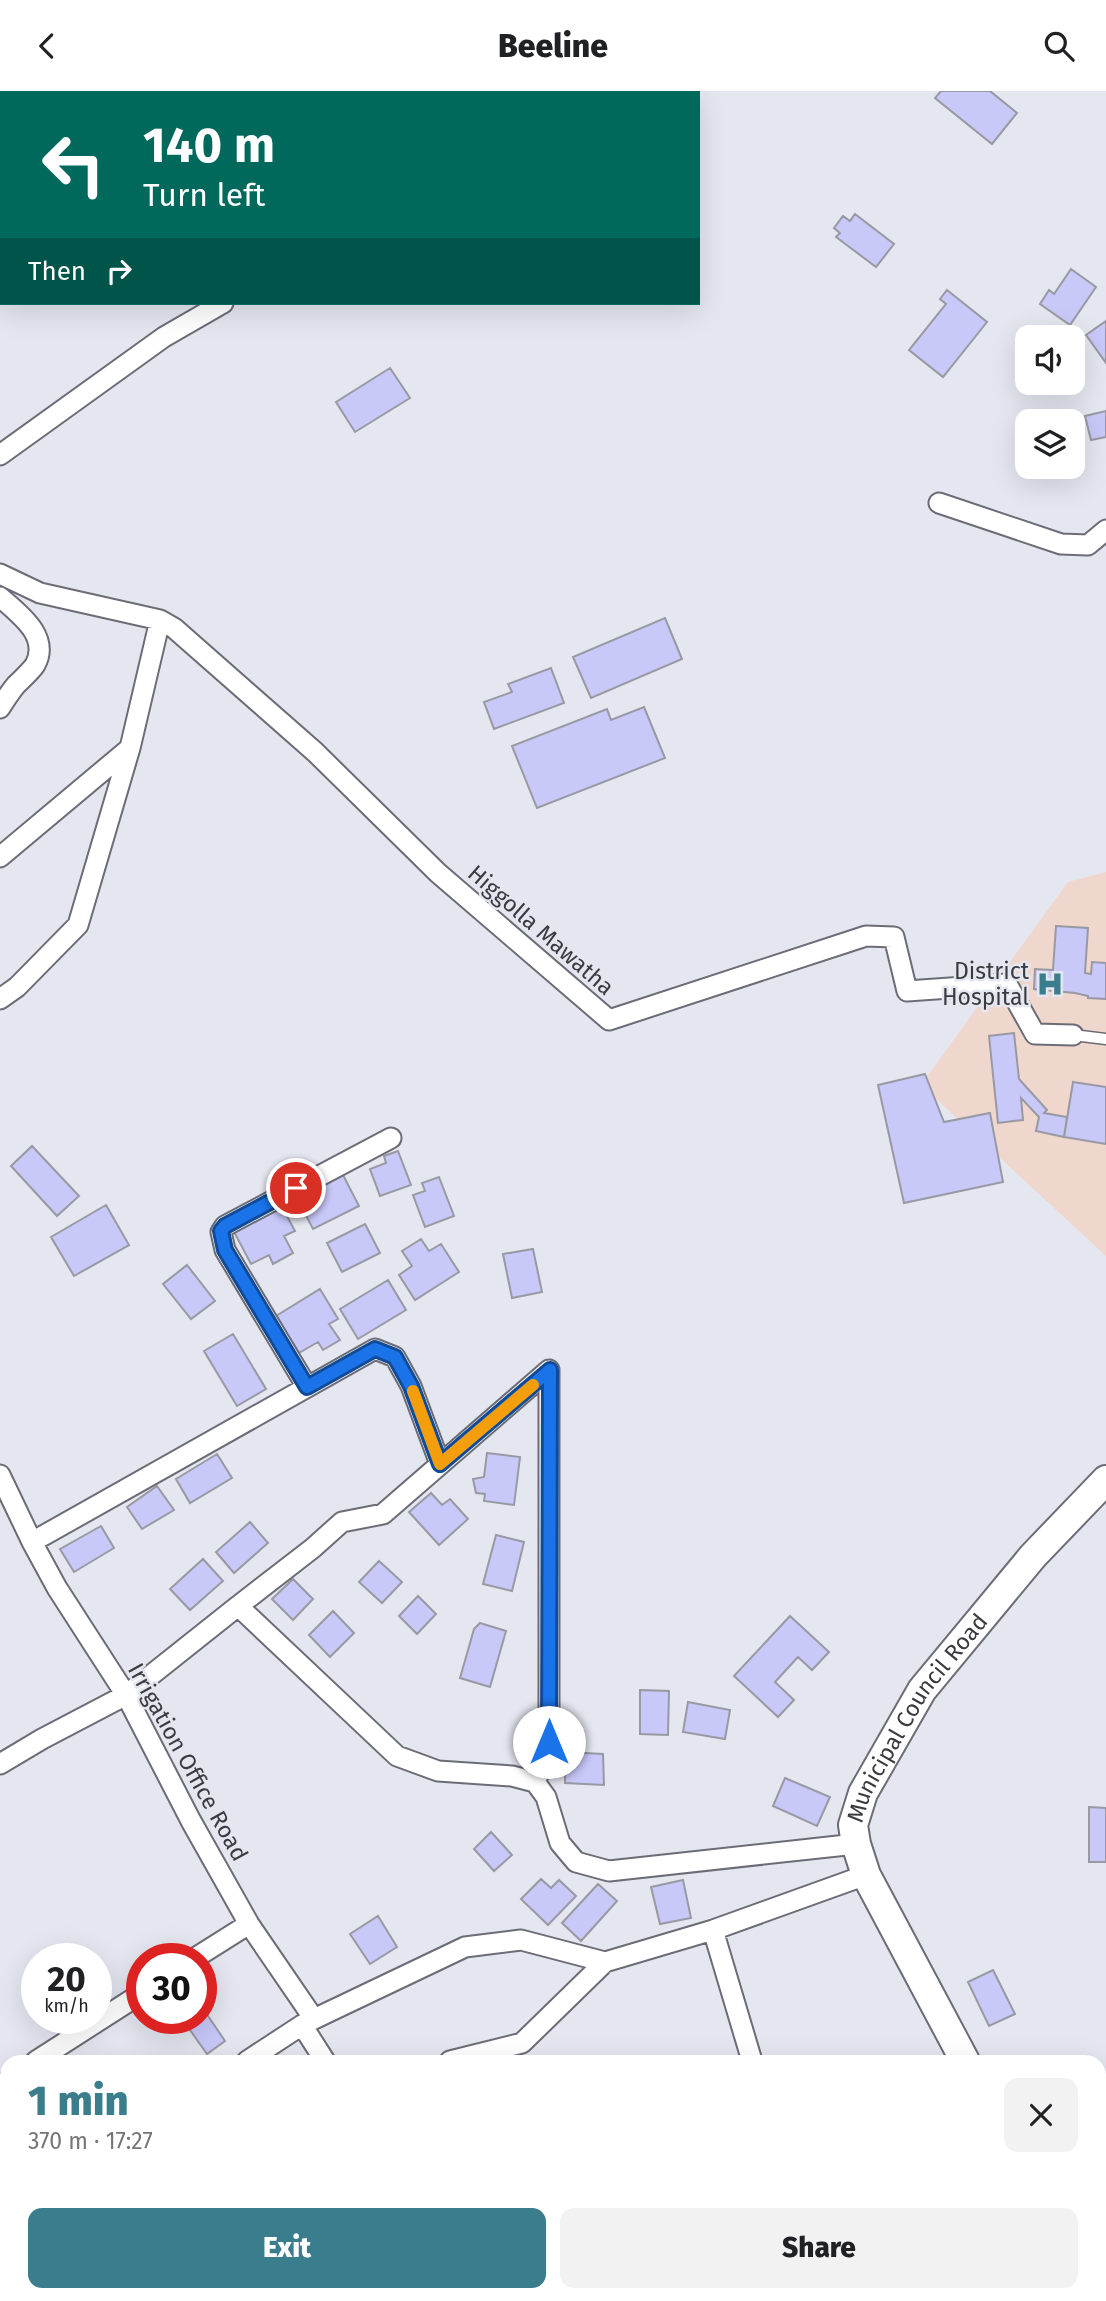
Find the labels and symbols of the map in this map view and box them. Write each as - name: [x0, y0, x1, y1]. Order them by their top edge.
- street label: Higgolla Mawatha: [462, 859, 620, 1001]
- place label: District Hospital: [942, 957, 1030, 1011]
- hospital icon: District Hospital: [1035, 969, 1065, 999]
- pin: [266, 1158, 326, 1218]
- street label: Municipal Council Road: [841, 1608, 993, 1826]
- street label: Irrigation Office Road: [122, 1658, 254, 1866]
- position arrow: [512, 1705, 586, 1779]
- speed limit sign: 30: [126, 1943, 217, 2034]

